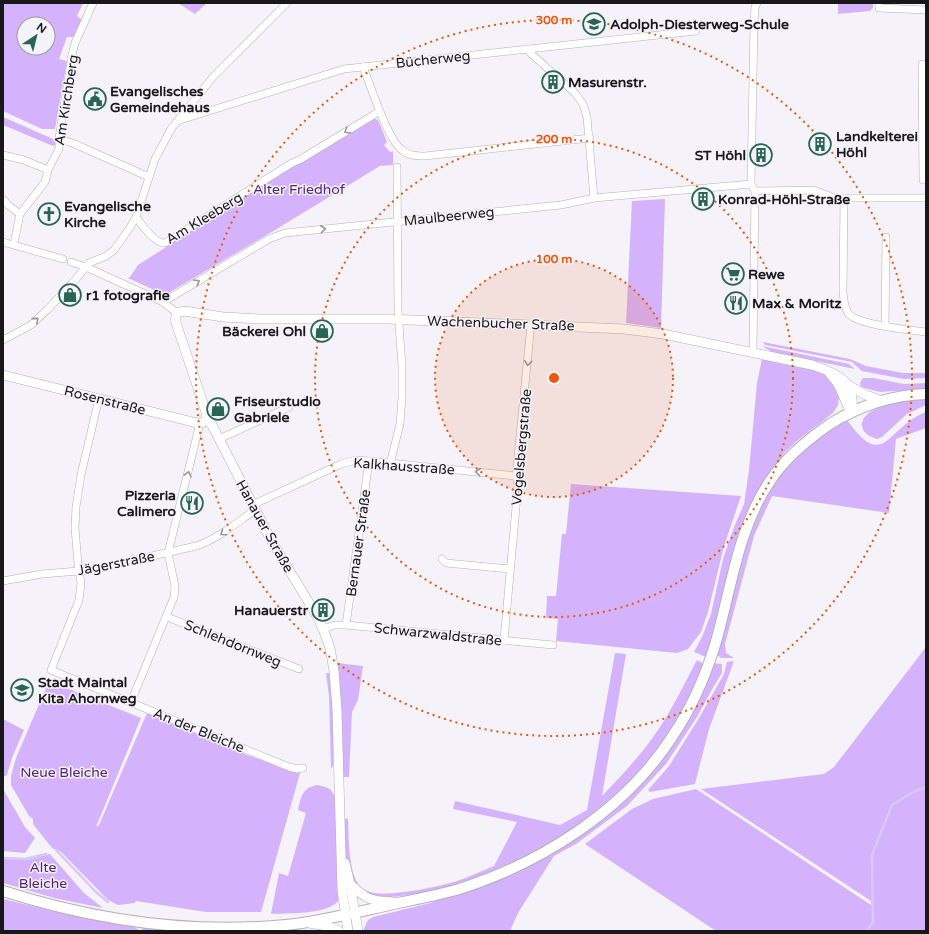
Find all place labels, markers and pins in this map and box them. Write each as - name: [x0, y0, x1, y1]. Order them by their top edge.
- school or university icon: Adolph-Diesterweg-Schule: [581, 11, 607, 37]
- place label: Adolph-Diesterweg-Schule: [610, 16, 789, 33]
- building icon: Masurenstr.: [540, 69, 566, 95]
- place label: Masurenstr.: [568, 74, 647, 91]
- place label: Evangelisches Gemeindehaus: [110, 83, 210, 116]
- public building icon: Evangelisches Gemeindehaus: [82, 86, 108, 112]
- place label: Landkelterei Höhl: [836, 128, 918, 161]
- building icon: Landkelterei Höhl: [807, 131, 833, 157]
- building icon: ST Höhl: [748, 142, 774, 168]
- place label: ST Höhl: [695, 147, 746, 164]
- building icon: Konrad-Höhl-Straße: [690, 186, 716, 212]
- place label: Konrad-Höhl-Straße: [718, 191, 850, 208]
- place label: Evangelische Kirche: [64, 198, 151, 231]
- church icon: Evangelische Kirche: [36, 201, 62, 227]
- supermarket icon: Rewe: [720, 261, 746, 287]
- place label: Rewe: [748, 266, 785, 283]
- shop icon: r1 fotografie: [57, 282, 83, 308]
- place label: r1 fotografie: [86, 287, 170, 304]
- restaurant icon: Max & Moritz: [723, 290, 749, 316]
- place label: Max & Moritz: [752, 295, 842, 312]
- shop icon: Bäckerei Ohl: [309, 318, 335, 344]
- place label: Bäckerei Ohl: [222, 323, 306, 340]
- centre of rings: [547, 371, 561, 385]
- place label: Friseurstudio Gabriele: [234, 393, 321, 426]
- shop icon: Friseurstudio Gabriele: [205, 396, 231, 422]
- place label: Pizzeria Calimero: [117, 487, 176, 520]
- restaurant icon: Pizzeria Calimero: [179, 490, 205, 516]
- building icon: Hanauerstr: [310, 597, 336, 623]
- place label: Hanauerstr: [234, 602, 309, 619]
- place label: Stadt Maintal Kita Ahornweg: [38, 674, 137, 707]
- school or university icon: Stadt Maintal Kita Ahornweg: [9, 677, 35, 703]

